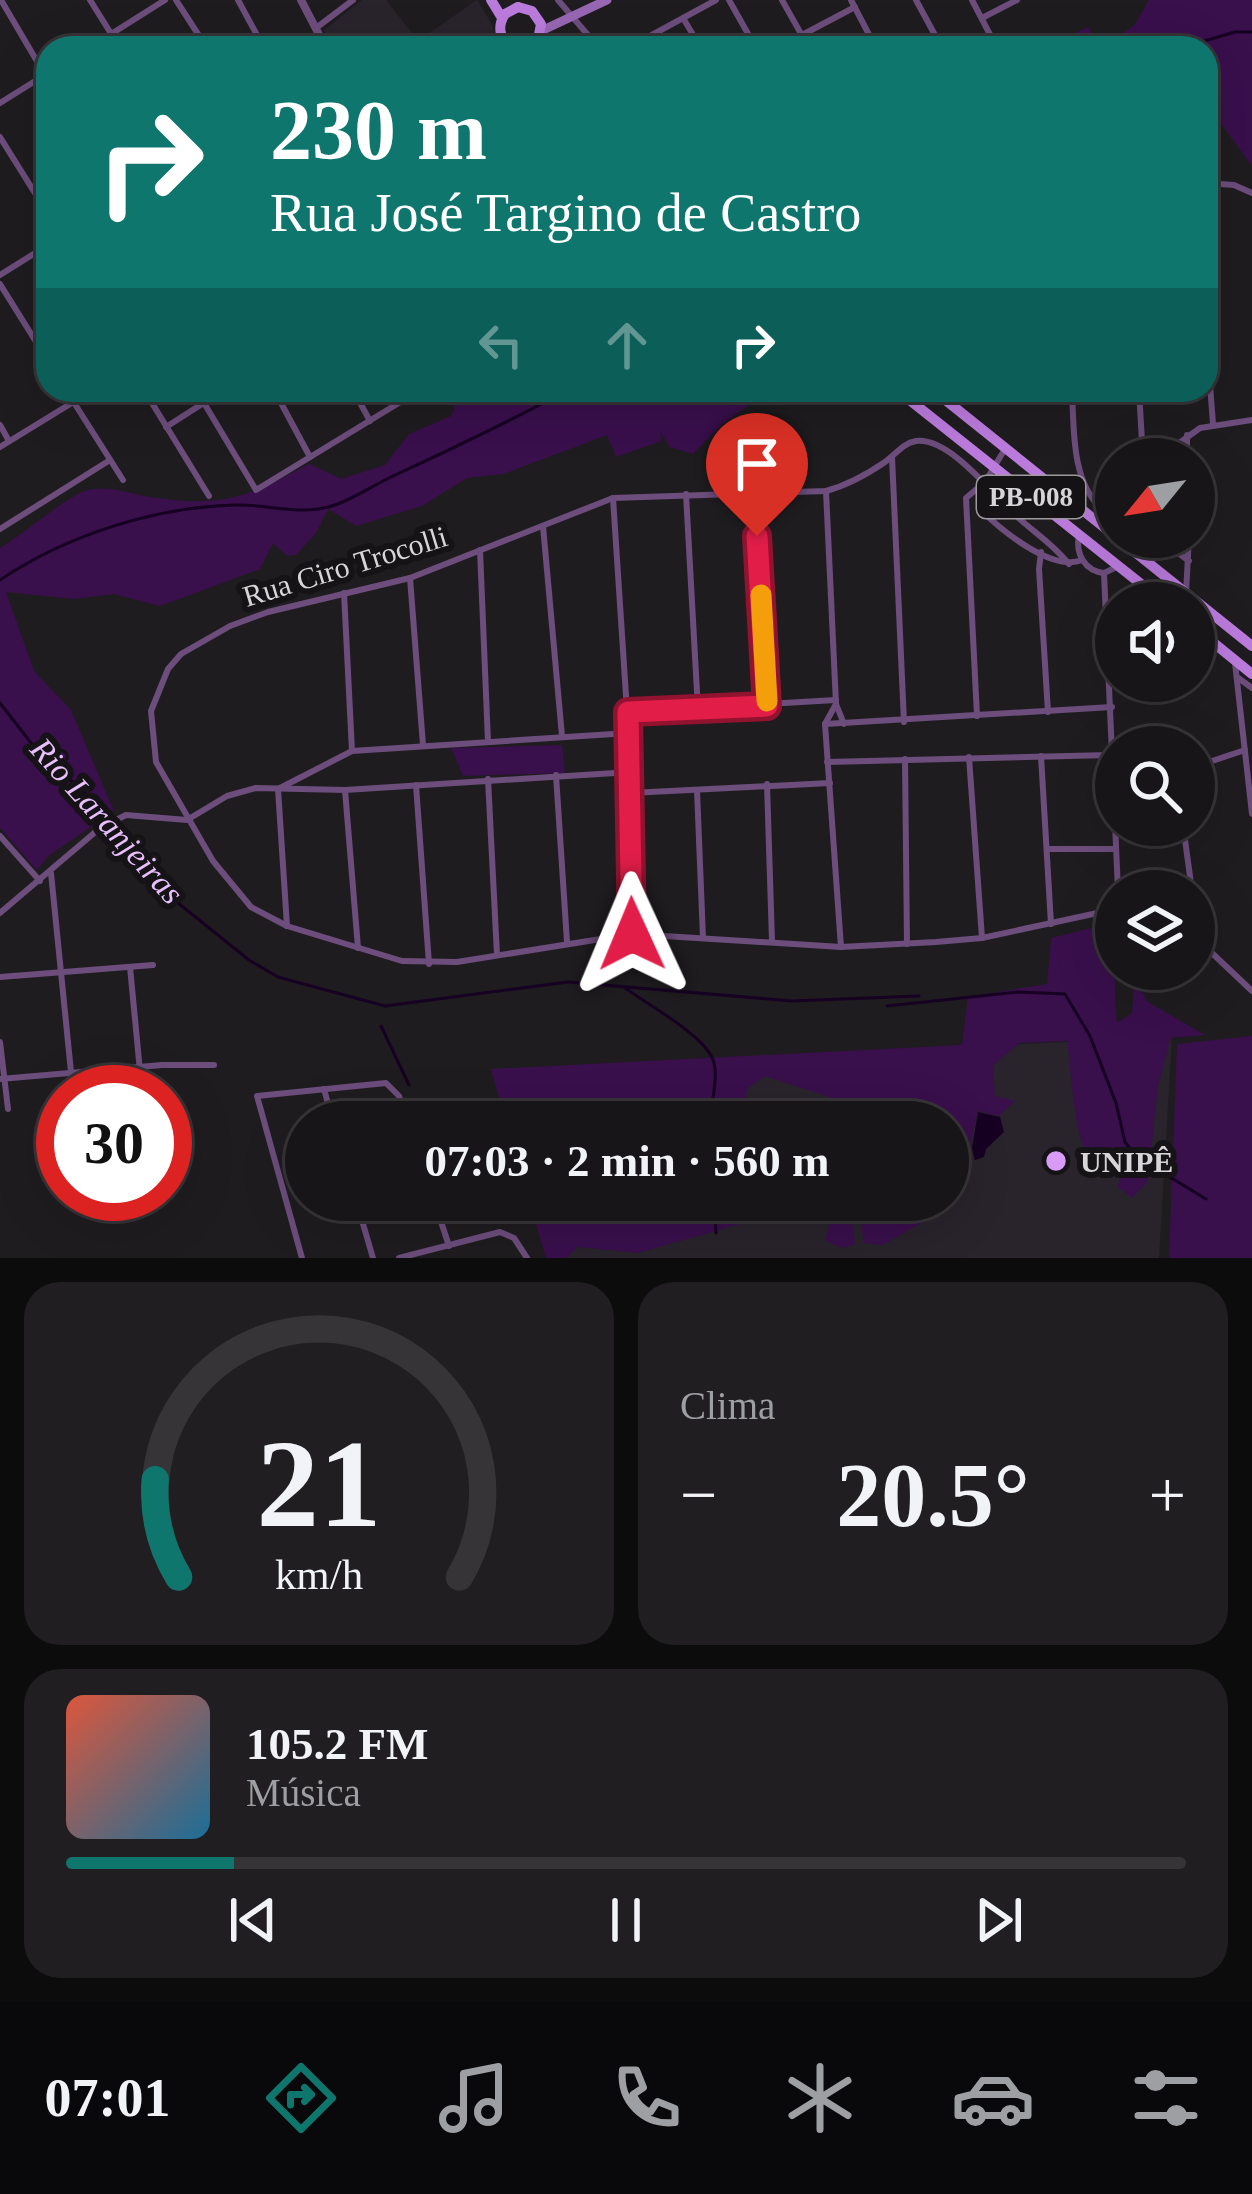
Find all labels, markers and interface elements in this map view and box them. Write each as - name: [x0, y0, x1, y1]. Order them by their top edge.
- icon: right: [72, 84, 228, 240]
- text: 230 m: [270, 84, 487, 177]
- text: Rua José Targino de Castro: [270, 183, 861, 243]
- icon: left: [468, 312, 534, 378]
- icon: ahead: [594, 312, 660, 378]
- icon: right: [720, 312, 786, 378]
- pin: [706, 413, 808, 536]
- icon: arrive: [724, 431, 790, 497]
- north arrow: [1095, 438, 1215, 558]
- map controls: [1095, 438, 1215, 990]
- road number: PB-008: [977, 476, 1085, 518]
- street label: Rua Ciro Trocolli: [239, 519, 451, 613]
- button: sound: [1095, 582, 1215, 702]
- button: search: [1095, 726, 1215, 846]
- water label: Rio Laranjeiras: [23, 730, 191, 911]
- button: layers: [1095, 870, 1215, 990]
- position arrow: [569, 871, 695, 997]
- speed limit sign: 30: [36, 1065, 192, 1221]
- text: 07:03 · 2 min · 560 m: [425, 1136, 830, 1186]
- place label: UNIPÊ: [1080, 1145, 1173, 1178]
- marker: UNIPÊ: [1043, 1148, 1069, 1174]
- text: Clima: [680, 1384, 775, 1427]
- text: 21: [257, 1415, 381, 1553]
- text: 20.5°: [836, 1446, 1030, 1545]
- text: −: [680, 1458, 717, 1531]
- text: +: [1149, 1458, 1186, 1531]
- text: km/h: [275, 1550, 363, 1597]
- text: 105.2 FM: [246, 1719, 428, 1769]
- text: Música: [246, 1771, 361, 1814]
- icon: previous: [220, 1887, 286, 1953]
- icon: pause: [593, 1887, 659, 1953]
- icon: next: [966, 1887, 1032, 1953]
- icon: directions: [259, 2056, 343, 2140]
- icon: music: [432, 2056, 516, 2140]
- icon: phone: [605, 2056, 689, 2140]
- icon: climate: [778, 2056, 862, 2140]
- icon: car: [951, 2056, 1035, 2140]
- icon: filters: [1124, 2056, 1208, 2140]
- text: 07:01: [44, 2068, 170, 2128]

